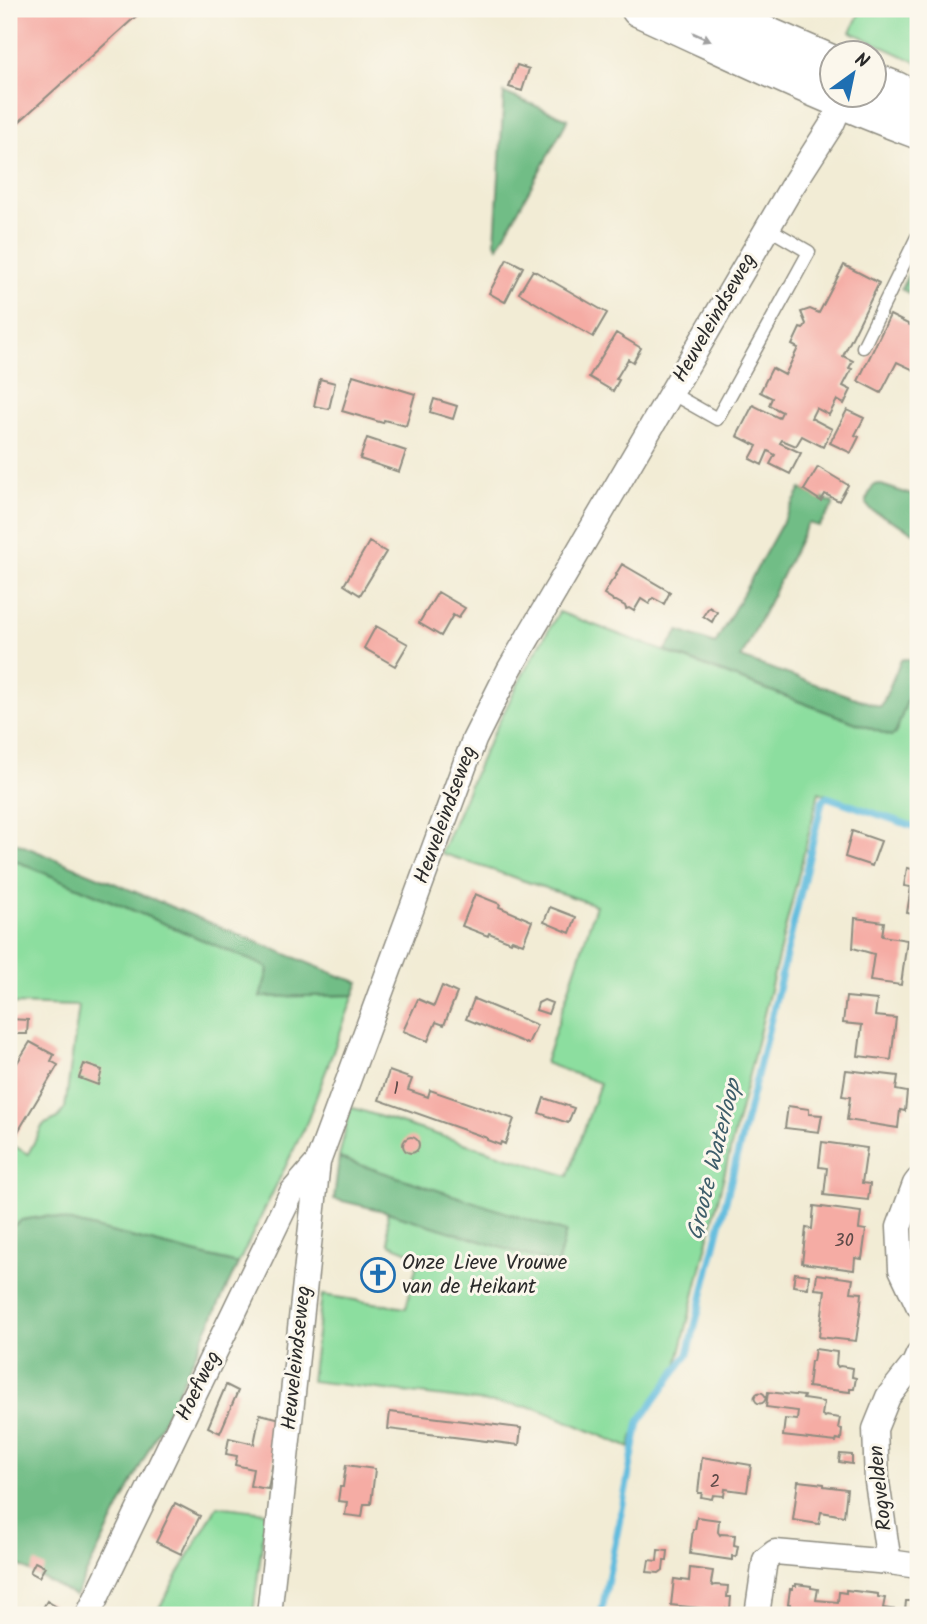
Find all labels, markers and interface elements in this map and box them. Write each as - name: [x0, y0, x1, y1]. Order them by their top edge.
- one-way arrow: [691, 32, 712, 43]
- north arrow: [818, 38, 888, 108]
- text: N: [848, 46, 874, 77]
- street label: Heuveleindseweg: [664, 247, 766, 389]
- street label: Heuveleindseweg: [406, 741, 486, 889]
- water label: Groote Waterloop: [678, 1074, 753, 1244]
- house number: 1: [393, 1075, 399, 1104]
- house number: 30: [834, 1227, 854, 1256]
- place label: Onze Lieve Vrouwe van de Heikant: [402, 1247, 568, 1304]
- church icon: Onze Lieve Vrouwe van de Heikant: [359, 1256, 397, 1294]
- street label: Heuveleindseweg: [273, 1284, 321, 1432]
- street label: Hoefweg: [168, 1345, 230, 1427]
- street label: Rogvelden: [860, 1443, 902, 1533]
- house number: 2: [710, 1468, 720, 1497]

